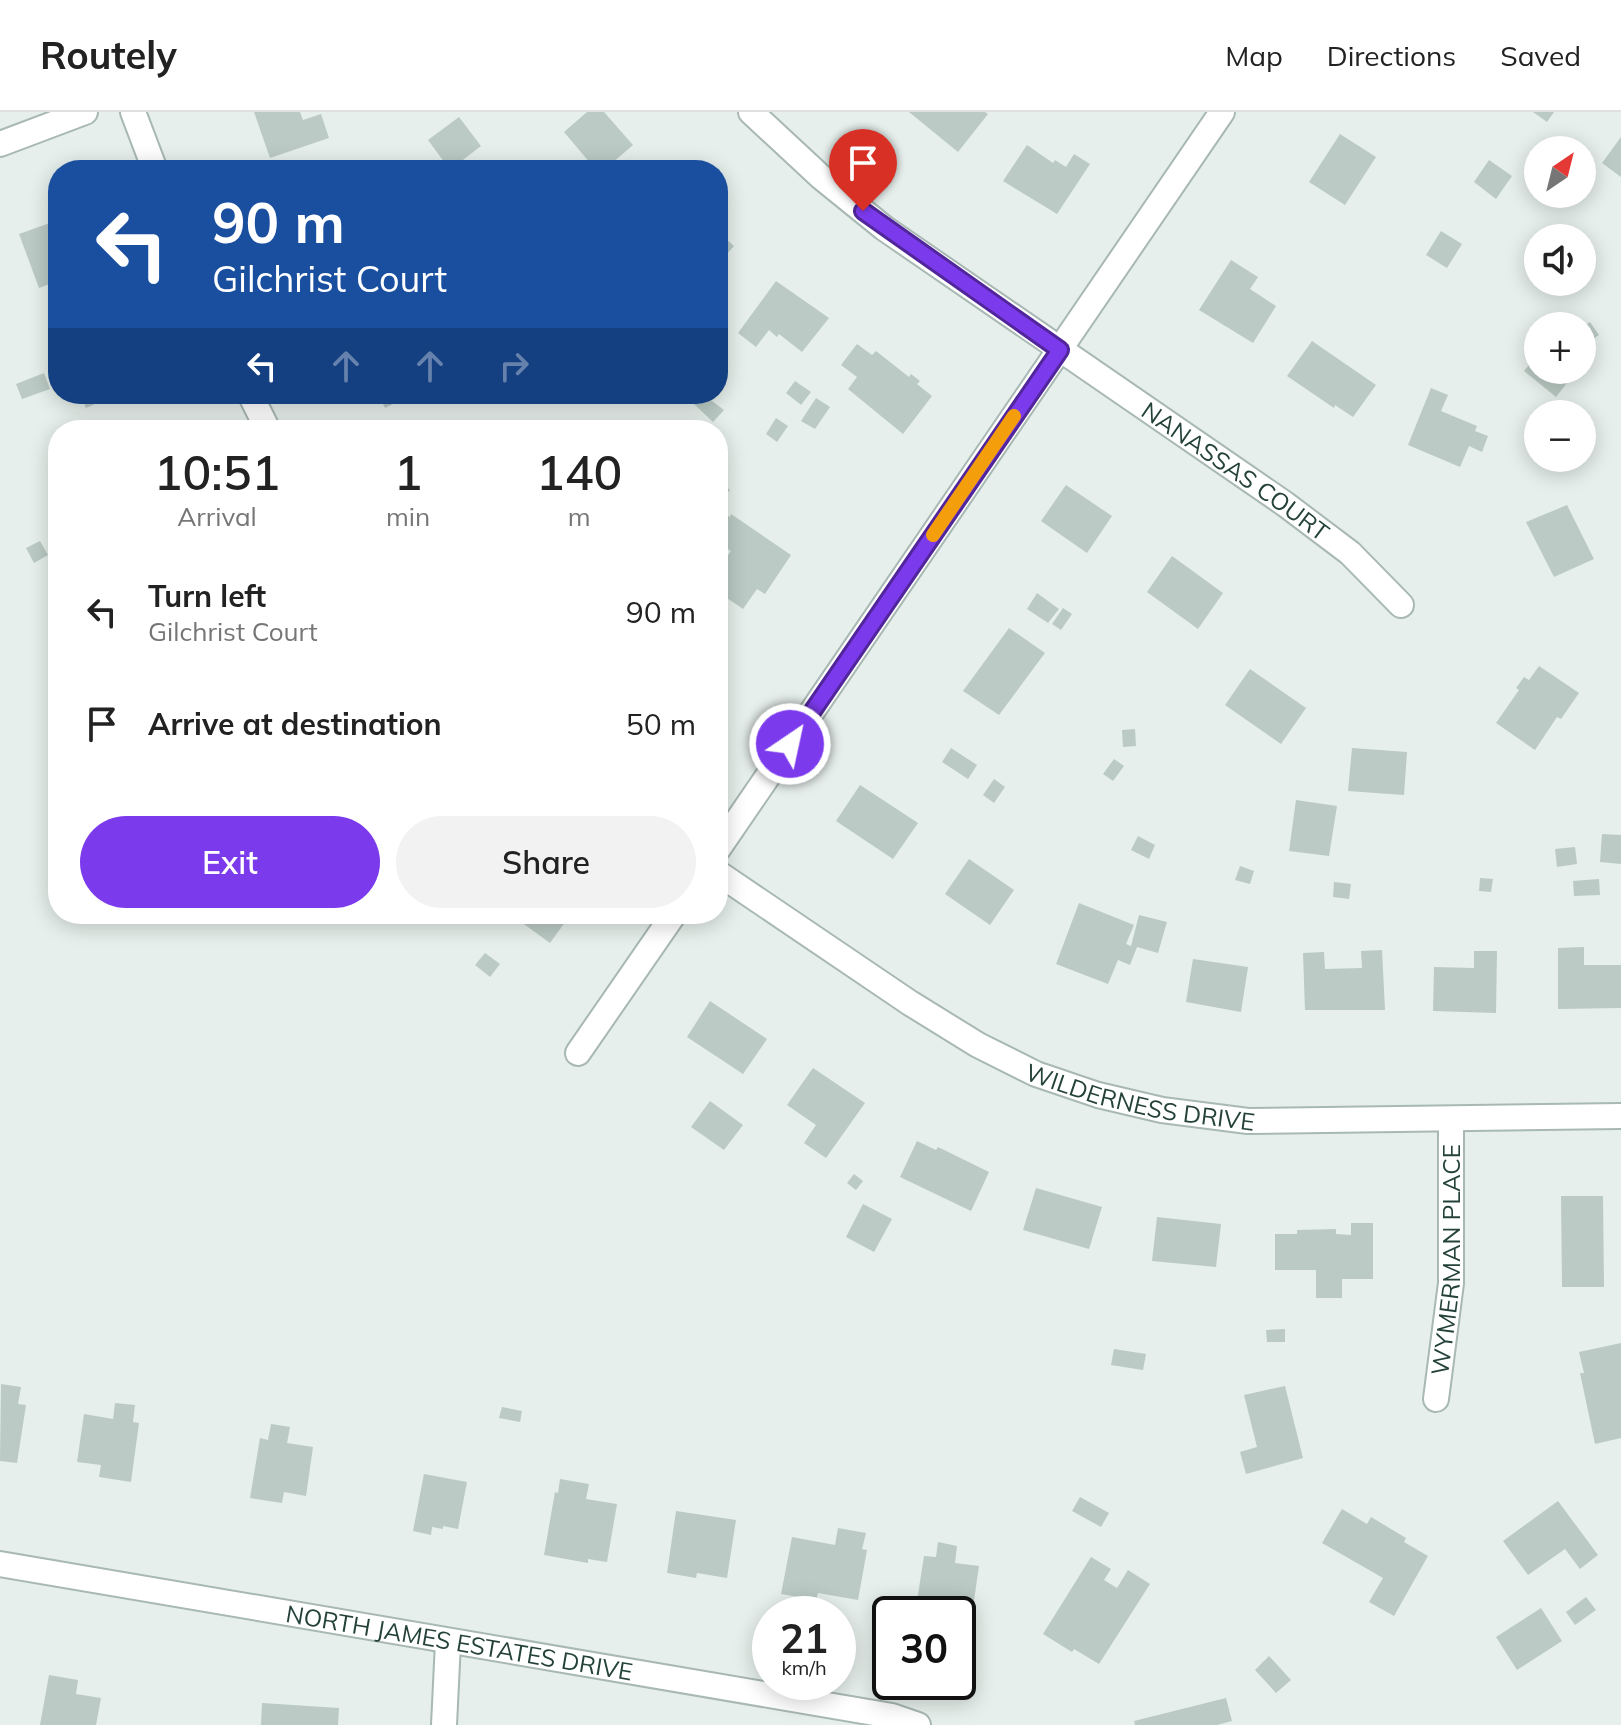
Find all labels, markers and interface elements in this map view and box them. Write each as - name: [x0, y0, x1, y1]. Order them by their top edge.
- text: Routely: [40, 31, 177, 79]
- text: Map: [1225, 38, 1283, 73]
- text: Directions: [1327, 38, 1456, 73]
- text: Saved: [1500, 38, 1581, 73]
- pin: [829, 129, 897, 211]
- north arrow: [1524, 136, 1596, 208]
- map controls: [1524, 136, 1596, 472]
- icon: arrive: [841, 141, 885, 185]
- text: 90 m: [212, 187, 345, 257]
- icon: left: [80, 192, 184, 296]
- button: sound: [1524, 224, 1596, 296]
- text: Gilchrist Court: [212, 256, 447, 301]
- button: +: [1524, 312, 1596, 384]
- icon: left: [240, 344, 284, 388]
- icon: ahead: [324, 344, 368, 388]
- icon: ahead: [408, 344, 452, 388]
- icon: right: [492, 344, 536, 388]
- street label: NANASSAS COURT: [1136, 395, 1336, 547]
- button: −: [1524, 400, 1596, 472]
- text: 10:51: [154, 442, 280, 502]
- text: 1: [394, 442, 422, 502]
- text: 140: [536, 442, 622, 502]
- text: Arrival: [177, 500, 257, 533]
- text: min: [386, 500, 430, 533]
- text: m: [568, 500, 591, 533]
- text: Turn left: [148, 577, 266, 615]
- icon: left: [80, 590, 124, 634]
- text: 90 m: [626, 593, 696, 631]
- text: Gilchrist Court: [148, 615, 318, 648]
- icon: arrive: [80, 702, 124, 746]
- position arrow: [748, 702, 832, 786]
- text: Arrive at destination: [148, 705, 442, 743]
- text: 50 m: [626, 705, 696, 743]
- button: Exit: [80, 816, 380, 908]
- button: Share: [396, 816, 696, 908]
- street label: WILDERNESS DRIVE: [1022, 1057, 1256, 1137]
- street label: WYMERMAN PLACE: [1424, 1144, 1466, 1377]
- speed limit sign: 30: [872, 1596, 976, 1700]
- street label: NORTH JAMES ESTATES DRIVE: [284, 1598, 635, 1687]
- text: 21: [780, 1613, 828, 1663]
- text: km/h: [781, 1655, 827, 1680]

